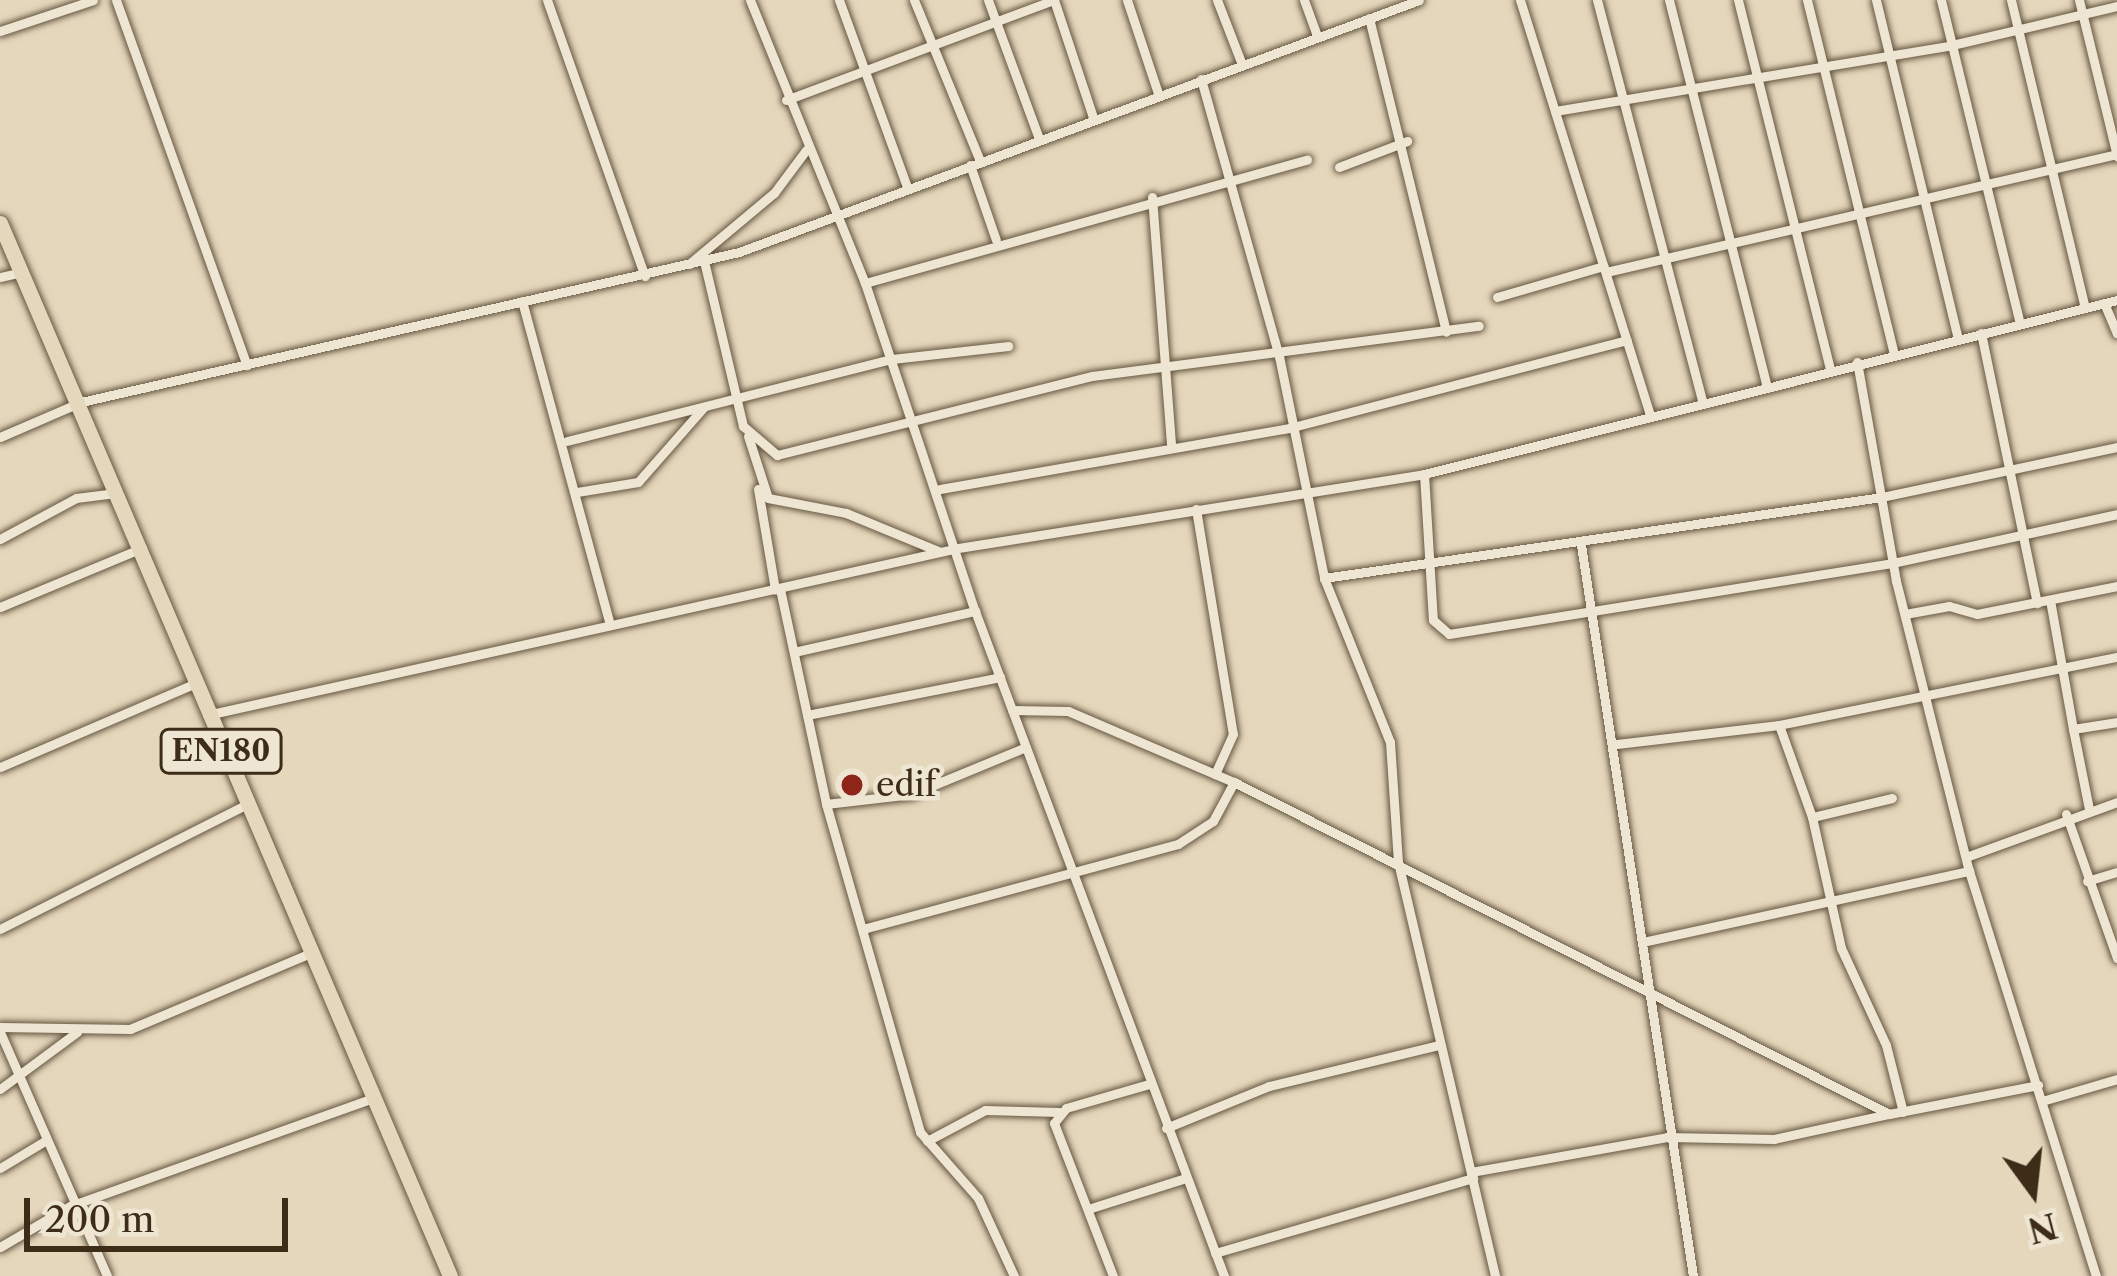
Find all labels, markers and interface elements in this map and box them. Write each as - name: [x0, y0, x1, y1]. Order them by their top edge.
- road number: EN180: [158, 727, 284, 775]
- place label: edif: [876, 765, 936, 805]
- marker: edif: [839, 772, 865, 798]
- north arrow: [1973, 1132, 2093, 1252]
- scale bar: [30, 1174, 294, 1248]
- text: 200 m: [45, 1197, 154, 1241]
- text: N: [2023, 1204, 2062, 1251]

